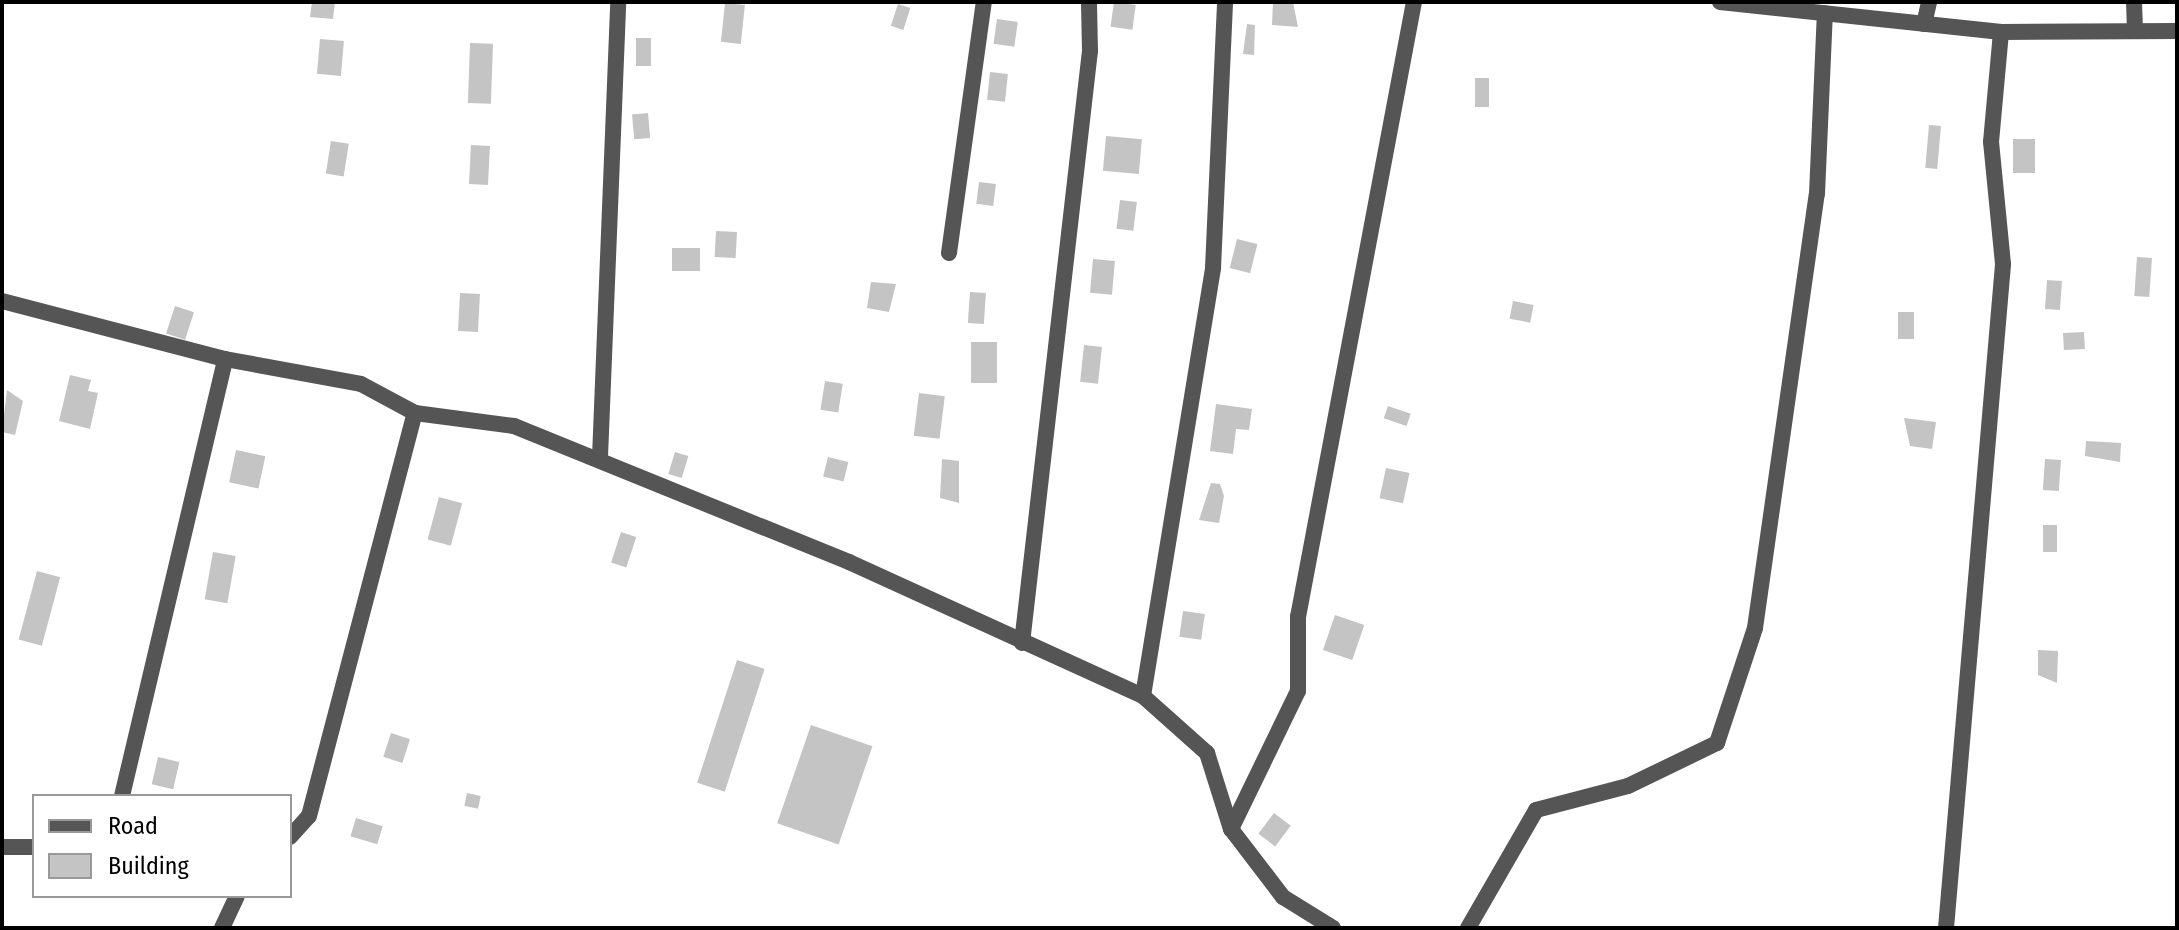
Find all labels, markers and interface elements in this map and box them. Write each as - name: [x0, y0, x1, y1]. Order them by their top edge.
- legend: [32, 794, 292, 898]
- text: Road: [108, 812, 158, 840]
- text: Building: [108, 852, 189, 880]

